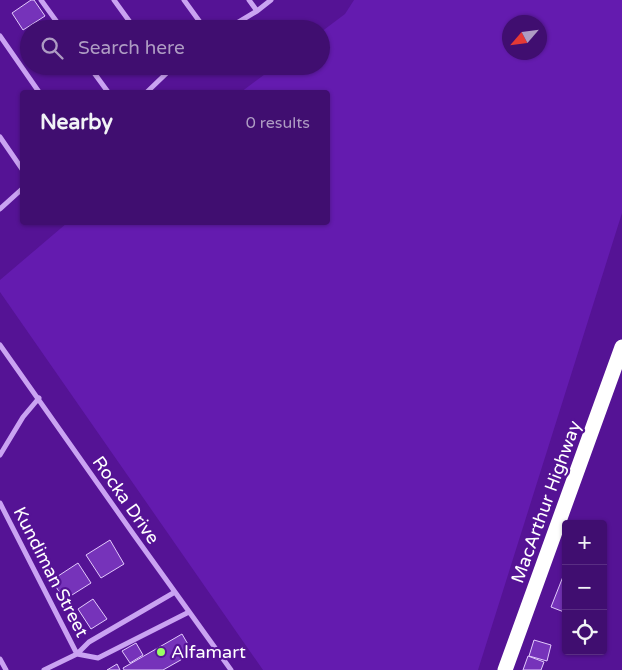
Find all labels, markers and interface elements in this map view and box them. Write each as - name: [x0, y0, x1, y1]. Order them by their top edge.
- north arrow: [502, 15, 547, 60]
- search box: [20, 20, 330, 75]
- icon: search: [38, 34, 66, 62]
- text: Search here: [78, 37, 185, 59]
- text: Nearby: [40, 110, 113, 135]
- text: 0 results: [246, 113, 310, 133]
- street label: MacArthur Highway: [506, 417, 586, 586]
- street label: Rocka Drive: [88, 452, 164, 548]
- street label: Kundiman Street: [9, 503, 93, 641]
- map controls: [562, 520, 607, 655]
- button: +: [562, 520, 607, 565]
- button: −: [562, 565, 607, 610]
- button: locate: [562, 610, 607, 655]
- place label: Alfamart: [171, 641, 246, 663]
- marker: Alfamart: [155, 646, 167, 658]

